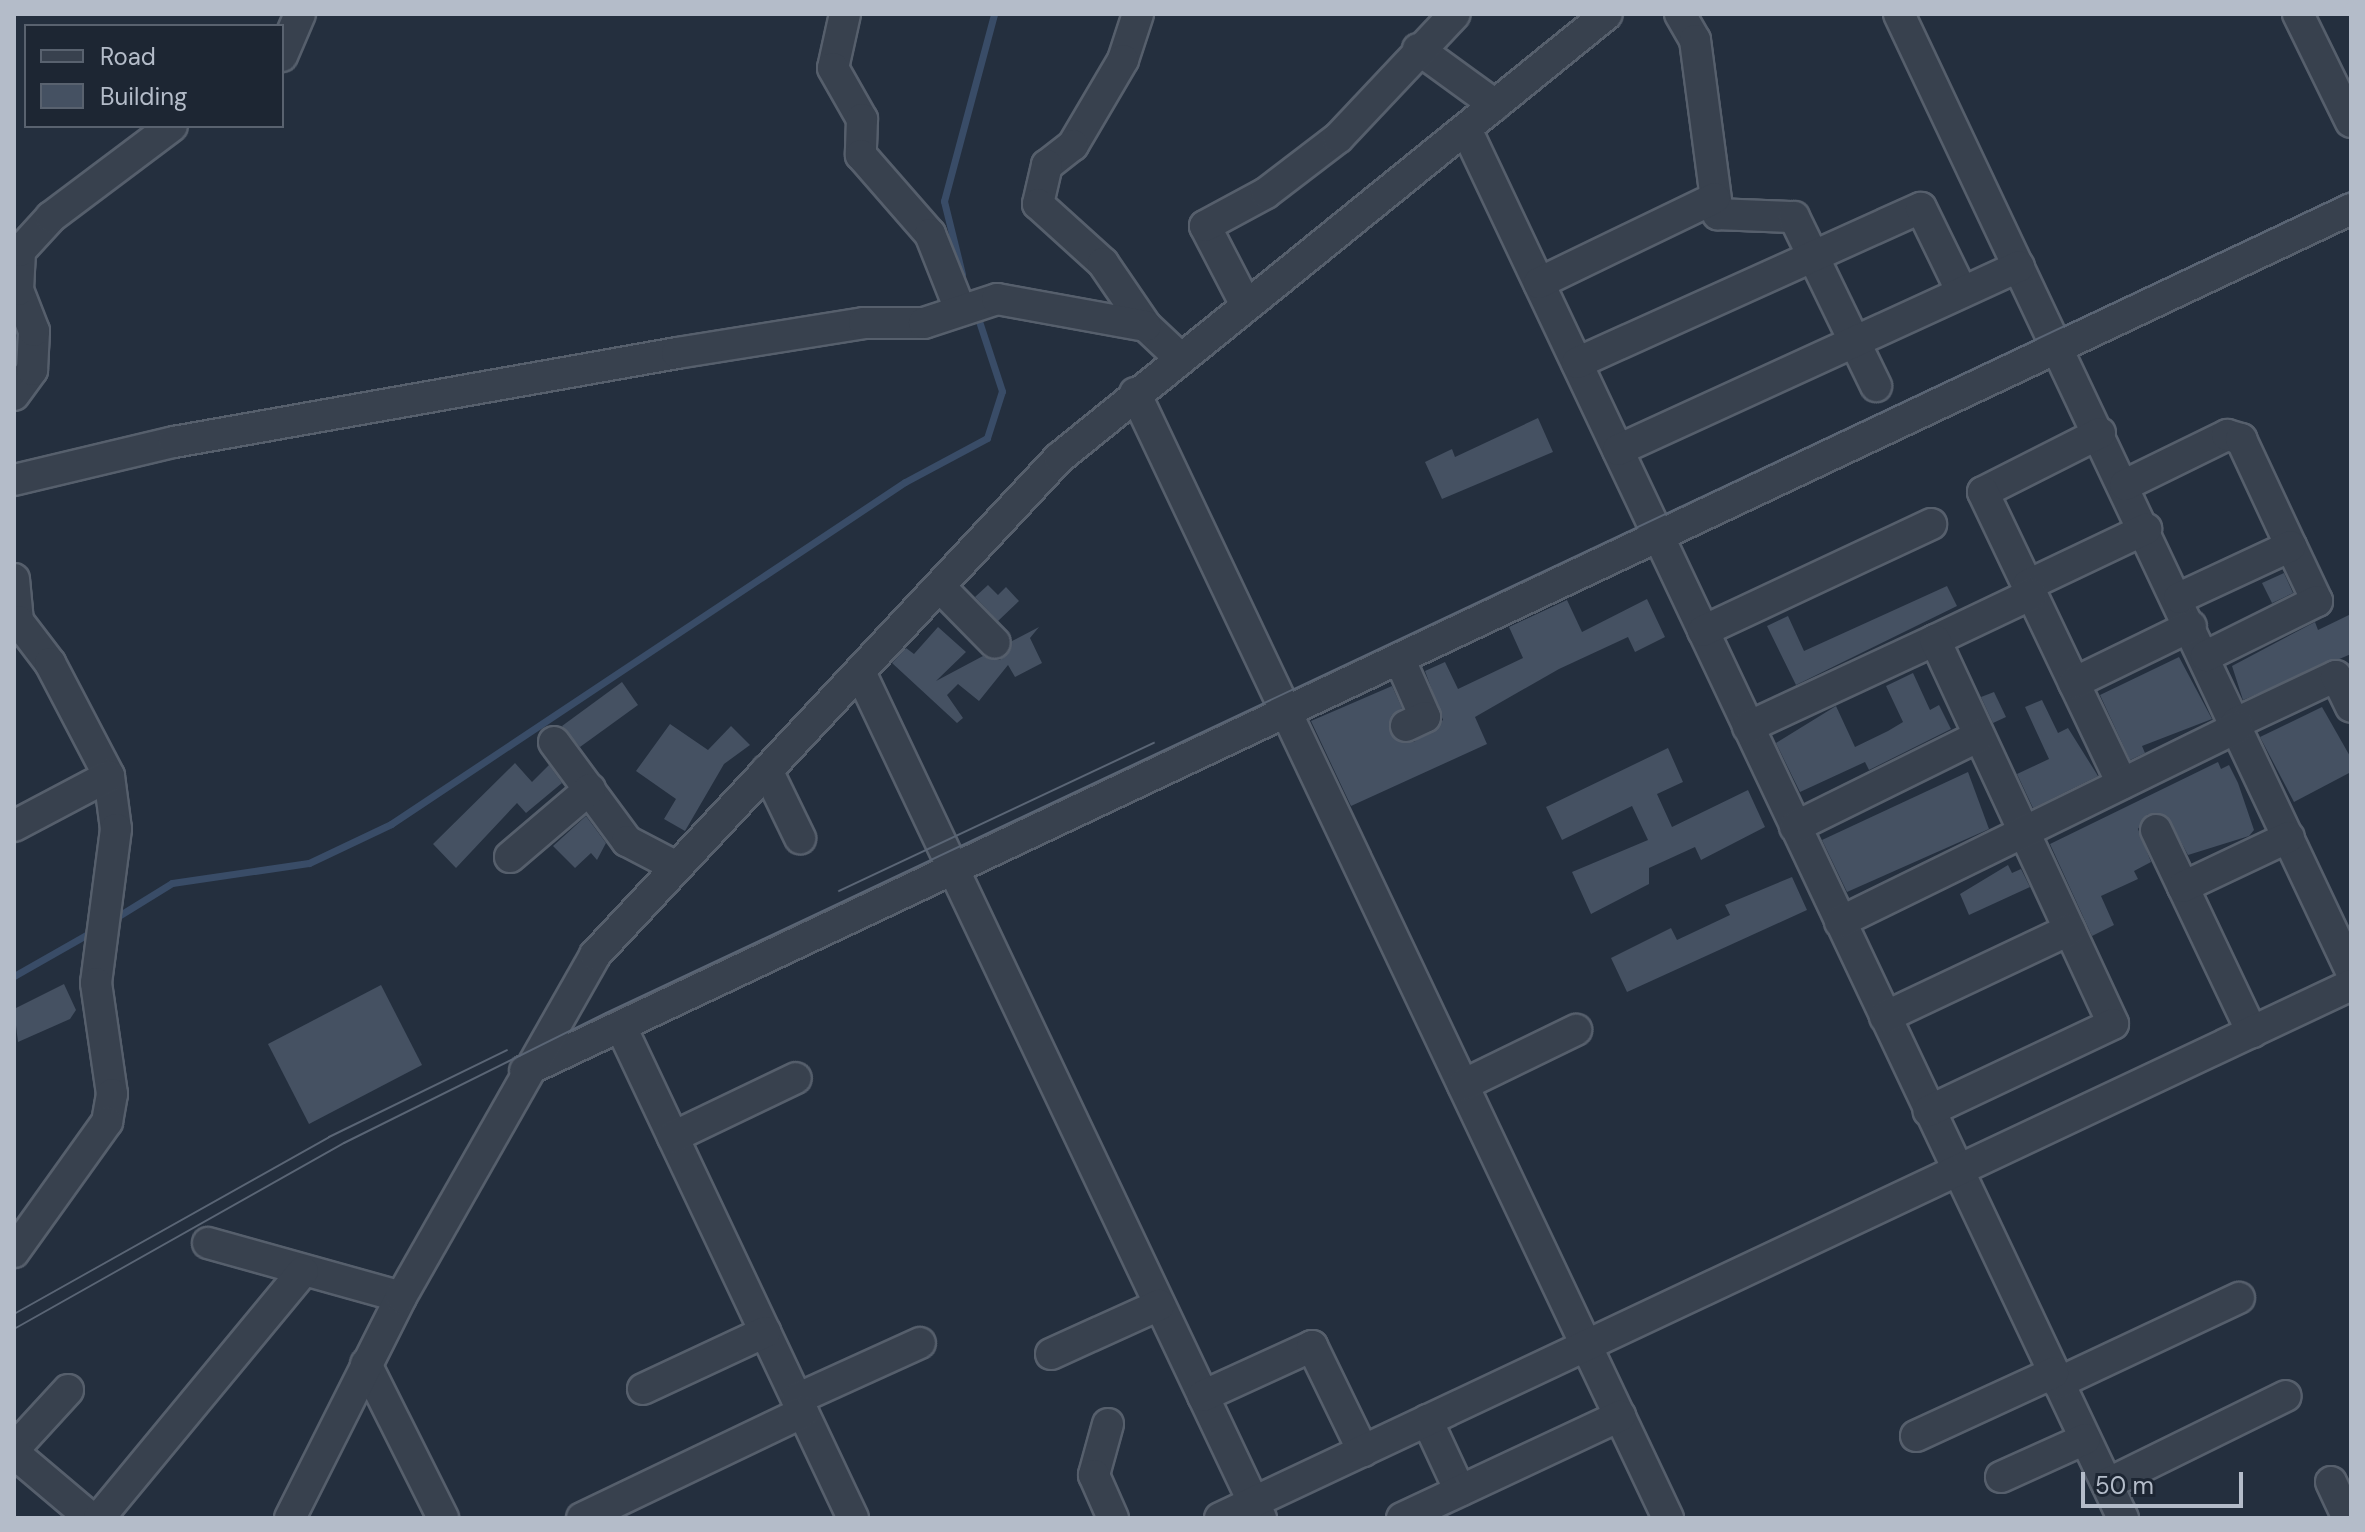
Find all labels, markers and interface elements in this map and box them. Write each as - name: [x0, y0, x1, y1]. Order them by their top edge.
- legend: [24, 24, 284, 128]
- text: Road: [100, 41, 156, 72]
- text: Building: [100, 81, 187, 112]
- scale bar: [2085, 1456, 2247, 1506]
- text: 50 m: [2095, 1470, 2154, 1501]

